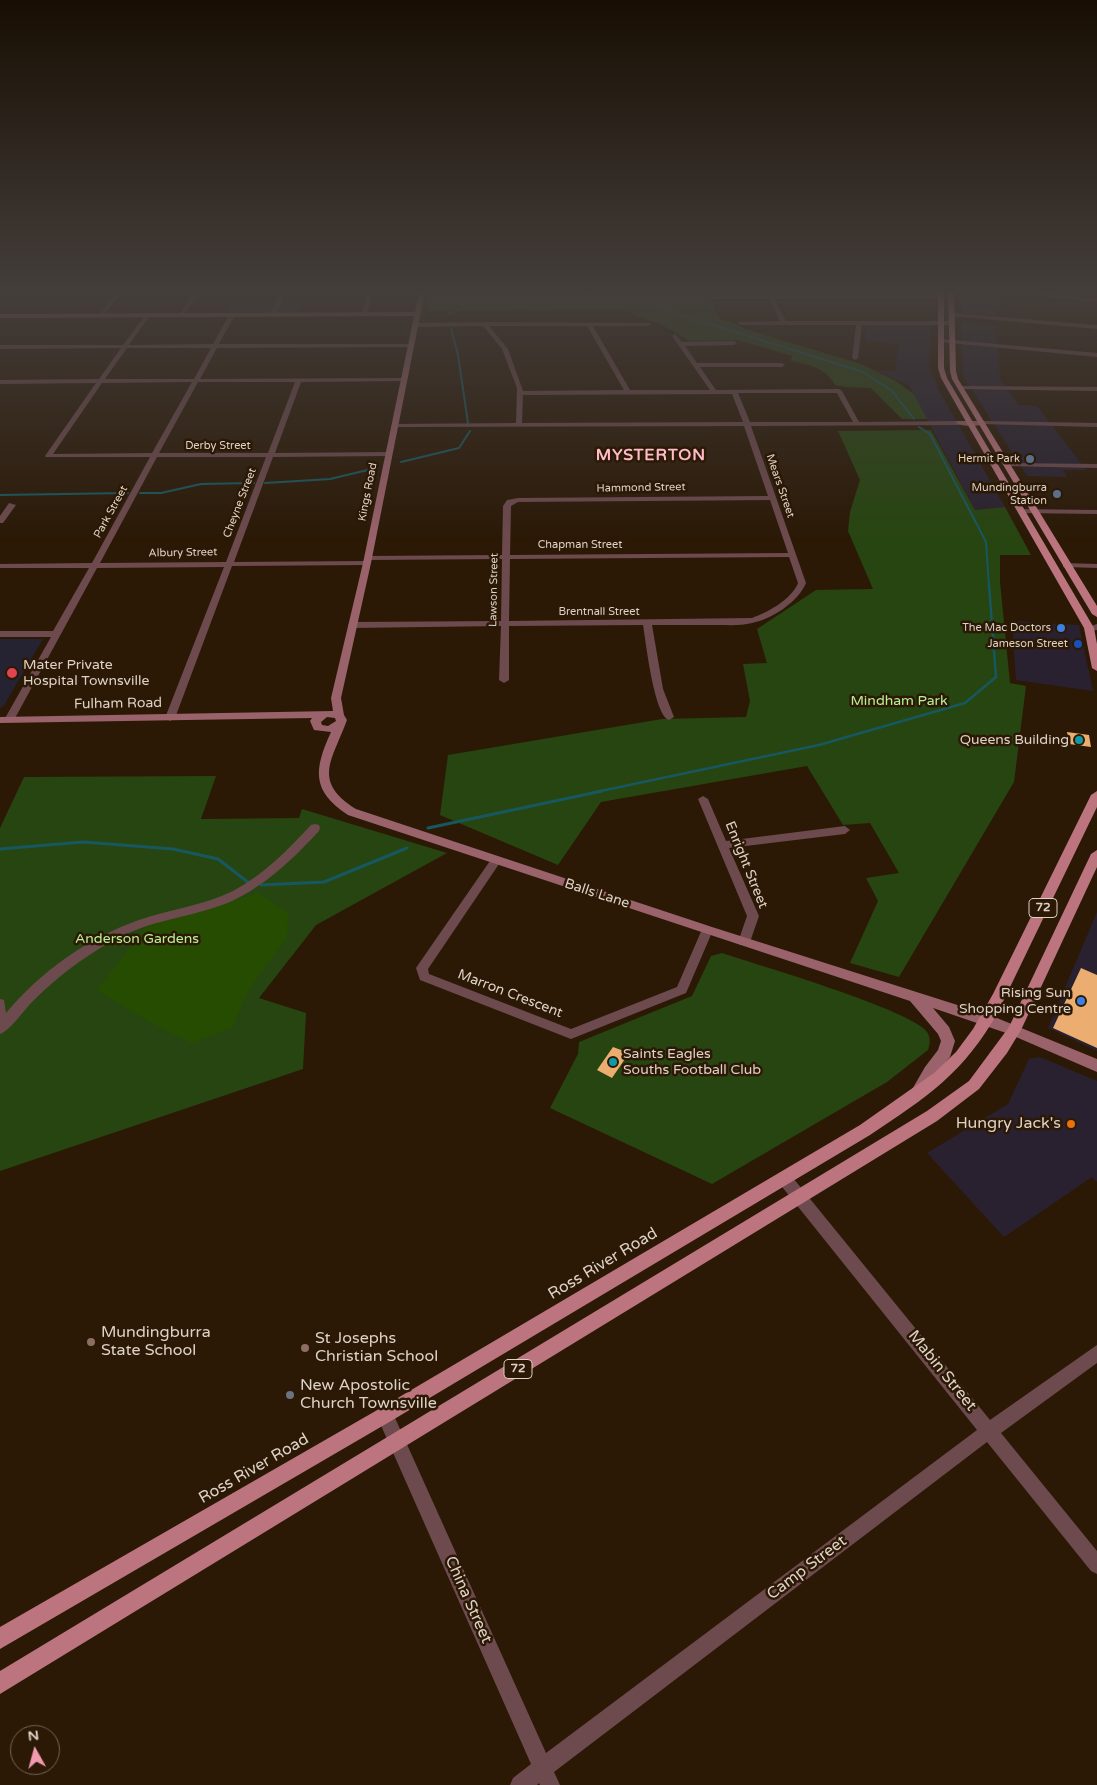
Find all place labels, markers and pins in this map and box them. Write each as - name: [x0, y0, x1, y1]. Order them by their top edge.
- place label: Hermit Park: [958, 452, 1020, 466]
- marker: Hermit Park: [1024, 453, 1036, 465]
- place label: Mundingburra Station: [972, 481, 1047, 507]
- marker: Mundingburra Station: [1051, 488, 1063, 500]
- place label: The Mac Doctors: [962, 621, 1051, 635]
- marker: The Mac Doctors: [1055, 622, 1067, 634]
- place label: Jameson Street: [987, 637, 1068, 651]
- marker: Jameson Street: [1072, 638, 1084, 650]
- place label: Mater Private Hospital Townsville: [23, 657, 149, 690]
- marker: Mater Private Hospital Townsville: [5, 666, 19, 680]
- place label: Queens Building: [960, 732, 1069, 748]
- marker: Queens Building: [1073, 734, 1085, 746]
- place label: Rising Sun Shopping Centre: [959, 985, 1071, 1018]
- marker: Rising Sun Shopping Centre: [1075, 995, 1087, 1007]
- place label: Saints Eagles Souths Football Club: [623, 1046, 761, 1078]
- marker: Saints Eagles Souths Football Club: [607, 1056, 619, 1068]
- place label: Hungry Jack's: [956, 1114, 1061, 1134]
- marker: Hungry Jack's: [1065, 1118, 1077, 1130]
- place label: Mundingburra State School: [101, 1323, 211, 1361]
- place label: St Josephs Christian School: [315, 1329, 438, 1367]
- marker: Mundingburra State School: [85, 1336, 97, 1348]
- marker: St Josephs Christian School: [299, 1342, 311, 1354]
- place label: New Apostolic Church Townsville: [300, 1376, 437, 1414]
- marker: New Apostolic Church Townsville: [284, 1389, 296, 1401]

